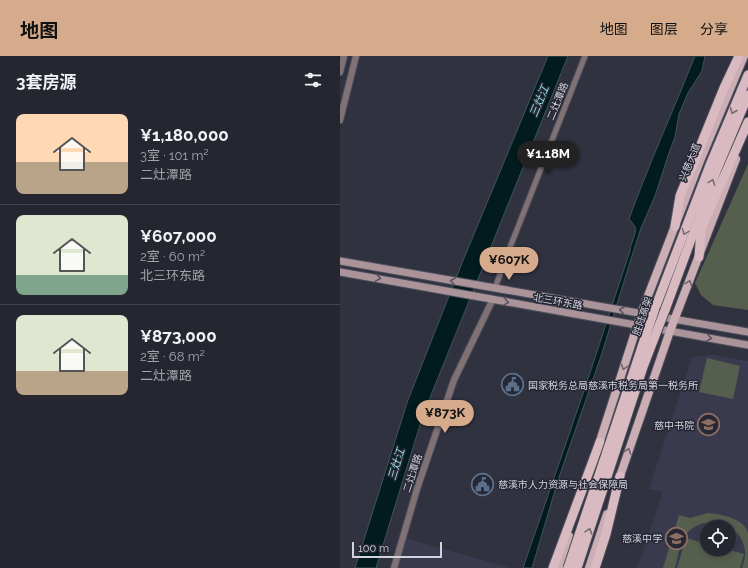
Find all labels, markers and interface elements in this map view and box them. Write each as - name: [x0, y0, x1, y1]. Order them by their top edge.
- text: 地图: [20, 19, 58, 41]
- text: 地图: [600, 21, 628, 37]
- text: 图层: [650, 21, 678, 37]
- text: 分享: [700, 21, 728, 37]
- icon: filters: [302, 69, 324, 91]
- text: 3套房源: [16, 72, 77, 92]
- street label: 二灶潭路: [545, 81, 570, 122]
- water label: 三灶江: [527, 83, 552, 119]
- one-way arrow: [730, 106, 738, 114]
- text: ¥1,180,000: [140, 125, 229, 145]
- icon: home: [48, 130, 96, 178]
- pin: ¥1.18M: [515, 141, 581, 175]
- street label: 兴慈大道: [677, 142, 702, 183]
- text: ¥1.18M: [526, 146, 570, 161]
- text: 3室 · 101 m²: [140, 148, 208, 163]
- text: 二灶潭路: [140, 167, 192, 182]
- one-way arrow: [708, 178, 716, 185]
- text: ¥607,000: [140, 226, 217, 246]
- one-way arrow: [681, 228, 689, 235]
- icon: home: [48, 231, 96, 279]
- pin: ¥607K: [481, 247, 537, 281]
- text: 2室 · 60 m²: [140, 249, 205, 264]
- text: ¥607K: [488, 252, 530, 267]
- text: 北三环东路: [140, 268, 205, 283]
- one-way arrow: [375, 274, 381, 282]
- one-way arrow: [450, 277, 456, 286]
- one-way arrow: [684, 280, 692, 287]
- street label: 北三环东路: [532, 292, 583, 311]
- street label: 胜陆高架: [631, 295, 654, 337]
- one-way arrow: [503, 297, 509, 305]
- one-way arrow: [619, 306, 626, 315]
- text: ¥873,000: [140, 326, 217, 346]
- icon: home: [48, 331, 96, 379]
- one-way arrow: [706, 333, 712, 342]
- text: 2室 · 68 m²: [140, 349, 205, 364]
- one-way arrow: [620, 363, 629, 370]
- text: 二灶潭路: [140, 368, 192, 383]
- public building icon: 国家税务总局慈溪市税务局第一税务所: [499, 372, 525, 398]
- place label: 国家税务总局慈溪市税务局第一税务所: [528, 380, 698, 391]
- pin: ¥873K: [417, 400, 473, 434]
- text: ¥873K: [425, 405, 465, 420]
- school or university icon: 慈中书院: [696, 412, 722, 438]
- place label: 慈中书院: [654, 420, 694, 431]
- water label: 三灶江: [385, 446, 408, 482]
- one-way arrow: [624, 448, 632, 455]
- street label: 二灶潭路: [401, 452, 424, 494]
- public building icon: 慈溪市人力资源与社会保障局: [469, 471, 495, 497]
- place label: 慈溪市人力资源与社会保障局: [498, 479, 628, 490]
- map controls: [700, 520, 736, 556]
- button: locate: [700, 520, 736, 556]
- school or university icon: 慈溪中学: [664, 525, 690, 551]
- one-way arrow: [584, 528, 593, 535]
- place label: 慈溪中学: [622, 533, 662, 544]
- scale bar: [352, 540, 442, 559]
- text: 100 m: [358, 542, 389, 555]

